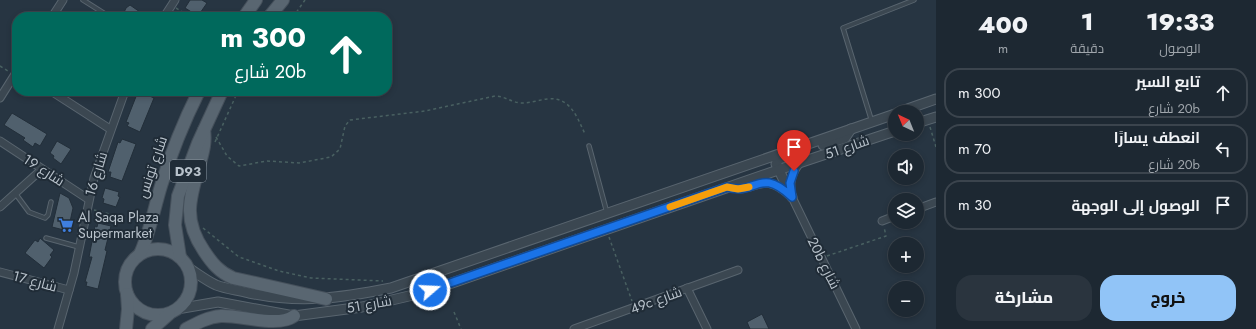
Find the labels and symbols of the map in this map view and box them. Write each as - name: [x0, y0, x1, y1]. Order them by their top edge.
- north arrow: [888, 105, 924, 141]
- pin: [777, 130, 811, 171]
- street label: شارع 51: [822, 130, 872, 164]
- street label: شارع تونس: [132, 133, 172, 201]
- street label: شارع 19: [19, 149, 69, 191]
- street label: شارع 16: [80, 149, 112, 199]
- road number: D93: [170, 160, 206, 182]
- place label: Al Saqa Plaza Supermarket: [78, 207, 159, 243]
- supermarket icon: Al Saqa Plaza Supermarket: [57, 216, 75, 234]
- street label: 20b شارع: [803, 234, 845, 292]
- street label: شارع 17: [11, 266, 59, 296]
- position arrow: [409, 269, 451, 311]
- street label: 49c شارع: [627, 281, 685, 319]
- street label: شارع 51: [345, 290, 393, 318]

